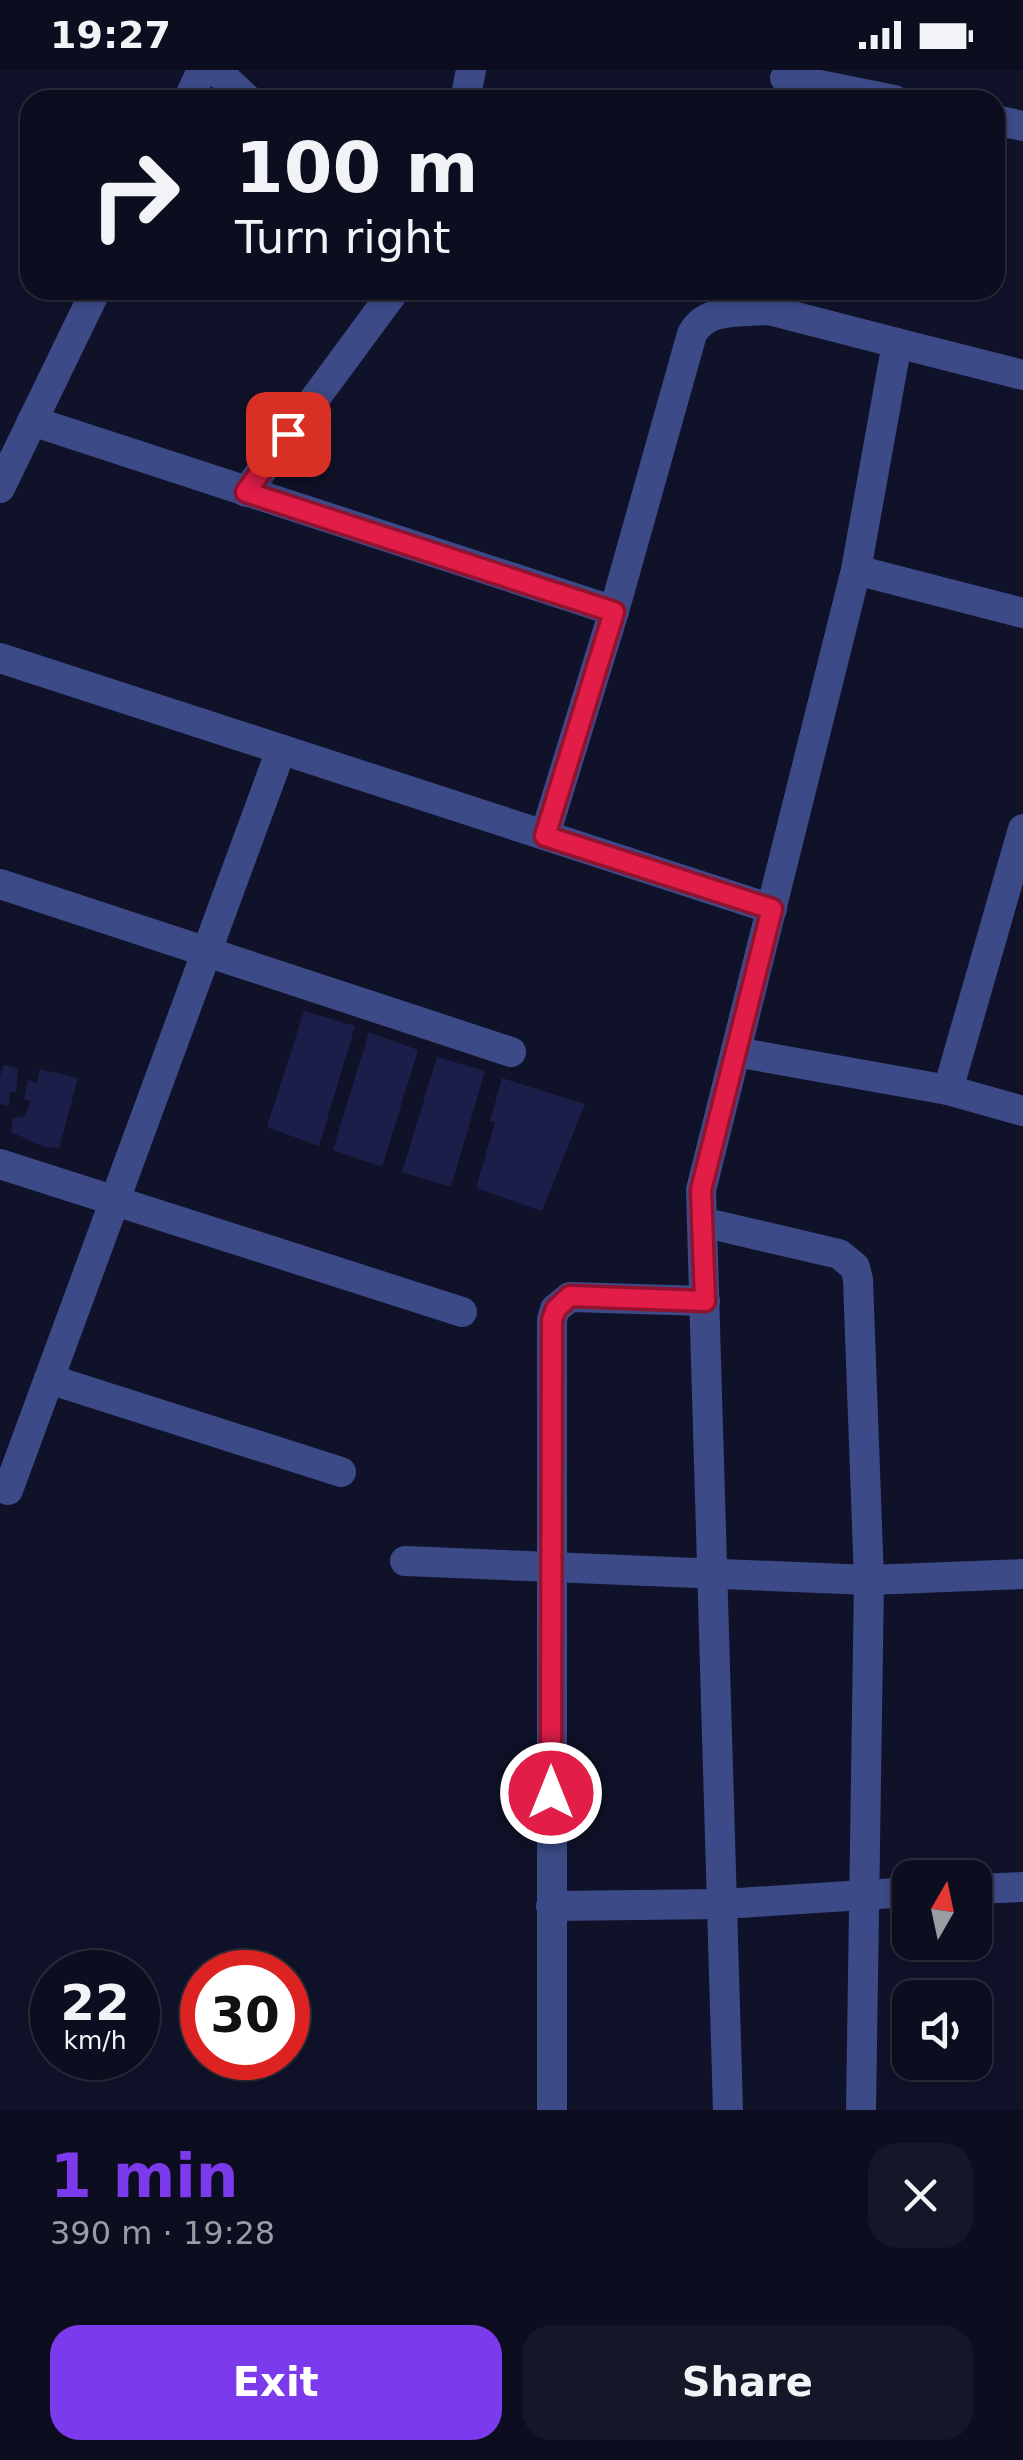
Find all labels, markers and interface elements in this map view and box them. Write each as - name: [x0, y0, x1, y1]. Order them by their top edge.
- text: 19:27: [50, 13, 171, 57]
- text: 100 m: [235, 127, 478, 209]
- icon: right: [70, 130, 200, 260]
- text: Turn right: [235, 211, 450, 264]
- pin: [246, 392, 331, 477]
- icon: arrive: [261, 407, 316, 462]
- position arrow: [499, 1741, 603, 1845]
- north arrow: [892, 1860, 992, 1960]
- map controls: [892, 1860, 992, 2080]
- speed limit sign: 30: [180, 1950, 310, 2080]
- text: 22: [60, 1974, 130, 2032]
- button: sound: [892, 1980, 992, 2080]
- text: km/h: [63, 2026, 127, 2055]
- text: 1 min: [50, 2141, 238, 2211]
- button: close: [868, 2143, 973, 2248]
- text: 390 m · 19:28: [50, 2214, 275, 2252]
- button: Exit: [50, 2325, 502, 2440]
- button: Share: [522, 2325, 973, 2440]

